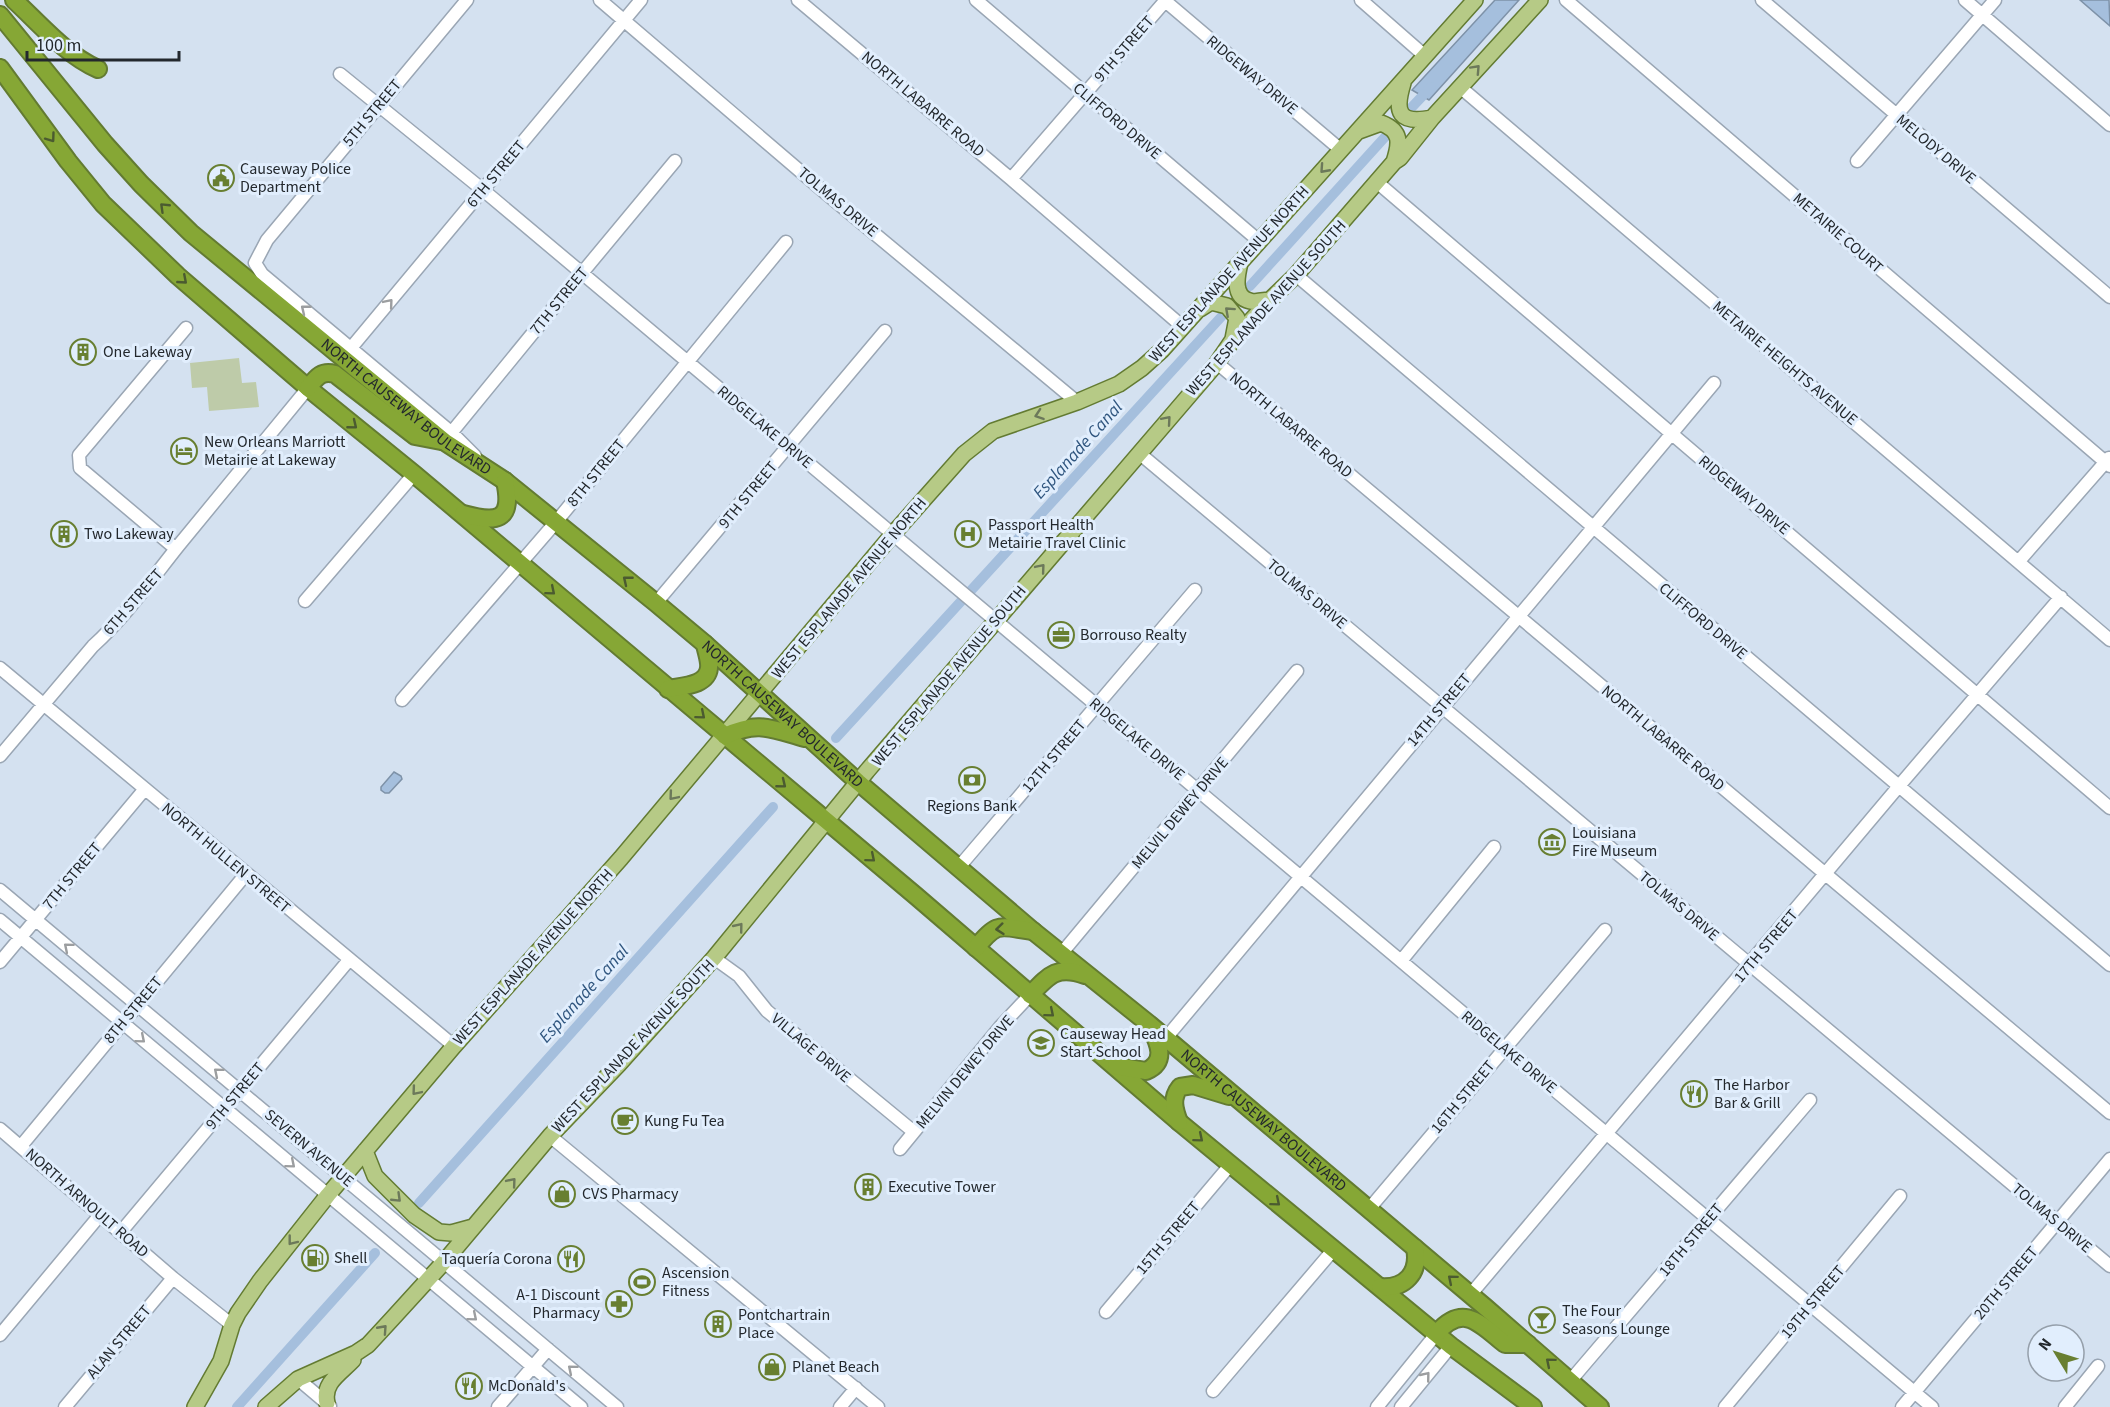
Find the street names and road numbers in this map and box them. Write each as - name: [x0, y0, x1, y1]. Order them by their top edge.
- street label: 9TH STREET: [1089, 11, 1159, 87]
- street label: RIDGEWAY DRIVE: [1202, 30, 1302, 120]
- street label: NORTH LABARRE ROAD: [857, 46, 989, 162]
- street label: 5TH STREET: [337, 74, 407, 151]
- street label: CLIFFORD DRIVE: [1068, 77, 1166, 165]
- street label: MELODY DRIVE: [1891, 109, 1981, 189]
- street label: 6TH STREET: [461, 135, 531, 212]
- street label: TOLMAS DRIVE: [793, 162, 883, 242]
- street label: WEST ESPLANADE AVENUE NORTH: [1144, 181, 1314, 367]
- street label: METAIRIE COURT: [1788, 188, 1888, 279]
- street label: WEST ESPLANADE AVENUE SOUTH: [1181, 215, 1351, 401]
- street label: 7TH STREET: [525, 262, 593, 340]
- street label: METAIRIE HEIGHTS AVENUE: [1708, 296, 1862, 430]
- street label: NORTH CAUSEWAY BOULEVARD: [316, 333, 496, 480]
- street label: NORTH LABARRE ROAD: [1225, 367, 1357, 483]
- street label: RIDGELAKE DRIVE: [712, 380, 818, 474]
- street label: 8TH STREET: [562, 434, 630, 512]
- street label: RIDGEWAY DRIVE: [1694, 450, 1794, 540]
- street label: 9TH STREET: [713, 456, 783, 533]
- street label: WEST ESPLANADE AVENUE NORTH: [767, 493, 931, 683]
- street label: TOLMAS DRIVE: [1262, 554, 1352, 634]
- street label: 6TH STREET: [98, 564, 168, 640]
- street label: CLIFFORD DRIVE: [1654, 577, 1752, 665]
- street label: WEST ESPLANADE AVENUE SOUTH: [867, 581, 1031, 771]
- street label: NORTH CAUSEWAY BOULEVARD: [697, 635, 868, 793]
- street label: 14TH STREET: [1402, 668, 1476, 751]
- street label: NORTH LABARRE ROAD: [1597, 680, 1729, 796]
- street label: RIDGELAKE DRIVE: [1084, 692, 1190, 786]
- street label: 12TH STREET: [1017, 714, 1091, 797]
- street label: MELVIL DEWEY DRIVE: [1127, 752, 1233, 874]
- street label: NORTH HULLEN STREET: [157, 798, 295, 919]
- street label: 7TH STREET: [37, 837, 107, 914]
- street label: WEST ESPLANADE AVENUE NORTH: [448, 864, 618, 1050]
- street label: TOLMAS DRIVE: [1634, 866, 1724, 946]
- street label: 17TH STREET: [1729, 904, 1803, 987]
- street label: WEST ESPLANADE AVENUE SOUTH: [547, 954, 719, 1138]
- street label: 8TH STREET: [98, 971, 168, 1048]
- street label: RIDGELAKE DRIVE: [1456, 1005, 1562, 1099]
- street label: VILLAGE DRIVE: [766, 1008, 856, 1088]
- street label: MELVIN DEWEY DRIVE: [911, 1010, 1019, 1134]
- street label: NORTH CAUSEWAY BOULEVARD: [1176, 1044, 1351, 1197]
- street label: 16TH STREET: [1426, 1055, 1500, 1138]
- street label: 9TH STREET: [200, 1057, 270, 1134]
- street label: SEVERN AVENUE: [260, 1104, 358, 1192]
- street label: NORTH ARNOULT ROAD: [21, 1143, 154, 1263]
- street label: TOLMAS DRIVE: [2007, 1178, 2097, 1258]
- street label: 15TH STREET: [1131, 1196, 1205, 1279]
- street label: 18TH STREET: [1654, 1198, 1728, 1281]
- street label: 20TH STREET: [1969, 1241, 2043, 1324]
- street label: 19TH STREET: [1776, 1260, 1850, 1343]
- street label: ALAN STREET: [82, 1300, 157, 1384]

